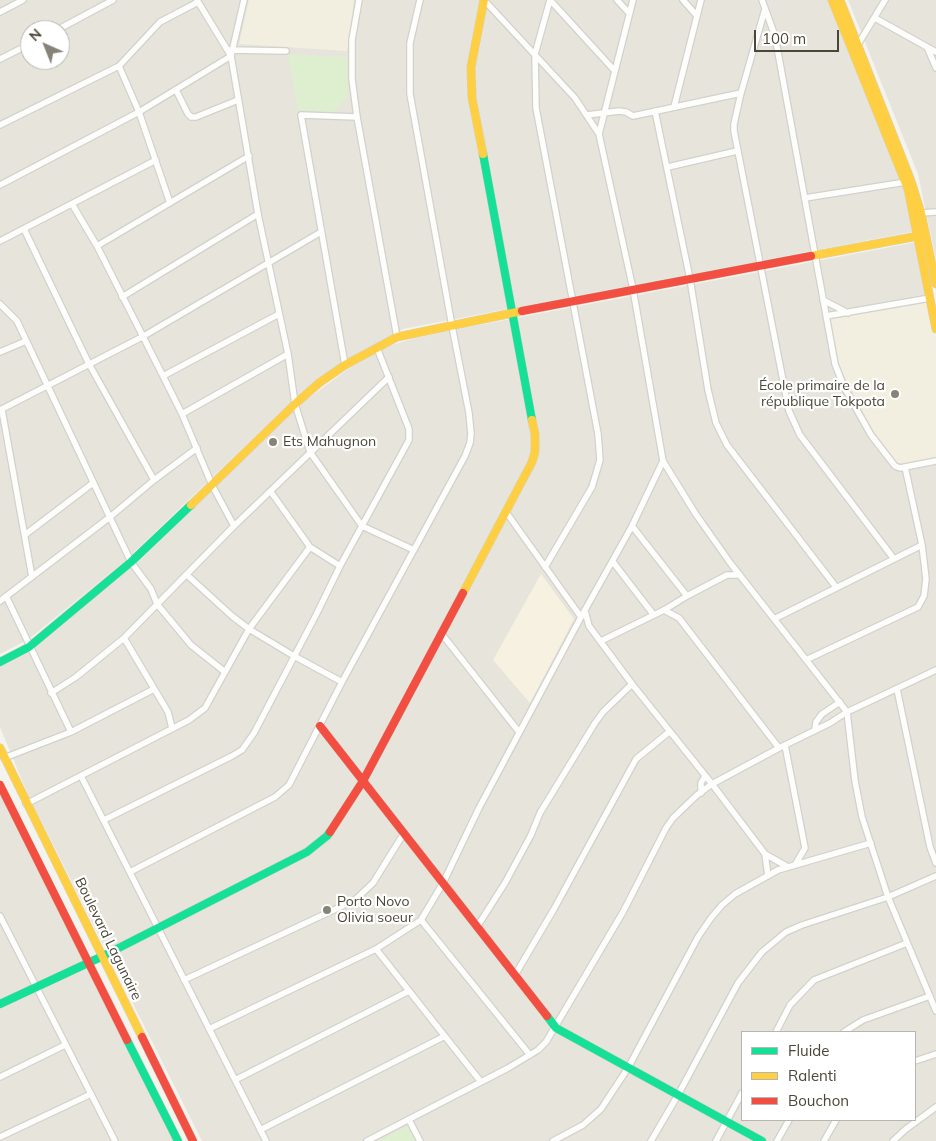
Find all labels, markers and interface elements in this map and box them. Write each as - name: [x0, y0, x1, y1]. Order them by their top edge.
- north arrow: [20, 20, 70, 70]
- scale bar: [756, 20, 841, 52]
- text: N: [25, 25, 45, 45]
- text: 100 m: [762, 29, 806, 48]
- place label: École primaire de la république Tokpota: [759, 378, 885, 411]
- marker: École primaire de la république Tokpota: [889, 388, 901, 400]
- place label: Ets Mahugnon: [283, 434, 376, 450]
- marker: Ets Mahugnon: [267, 436, 279, 448]
- street label: Boulevard Lagunaire: [71, 875, 145, 1003]
- place label: Porto Novo Olivia soeur: [337, 894, 413, 926]
- marker: Porto Novo Olivia soeur: [321, 904, 333, 916]
- legend: [741, 1031, 916, 1121]
- text: Fluide: [788, 1041, 829, 1060]
- text: Ralenti: [788, 1066, 837, 1085]
- text: Bouchon: [788, 1091, 849, 1110]

